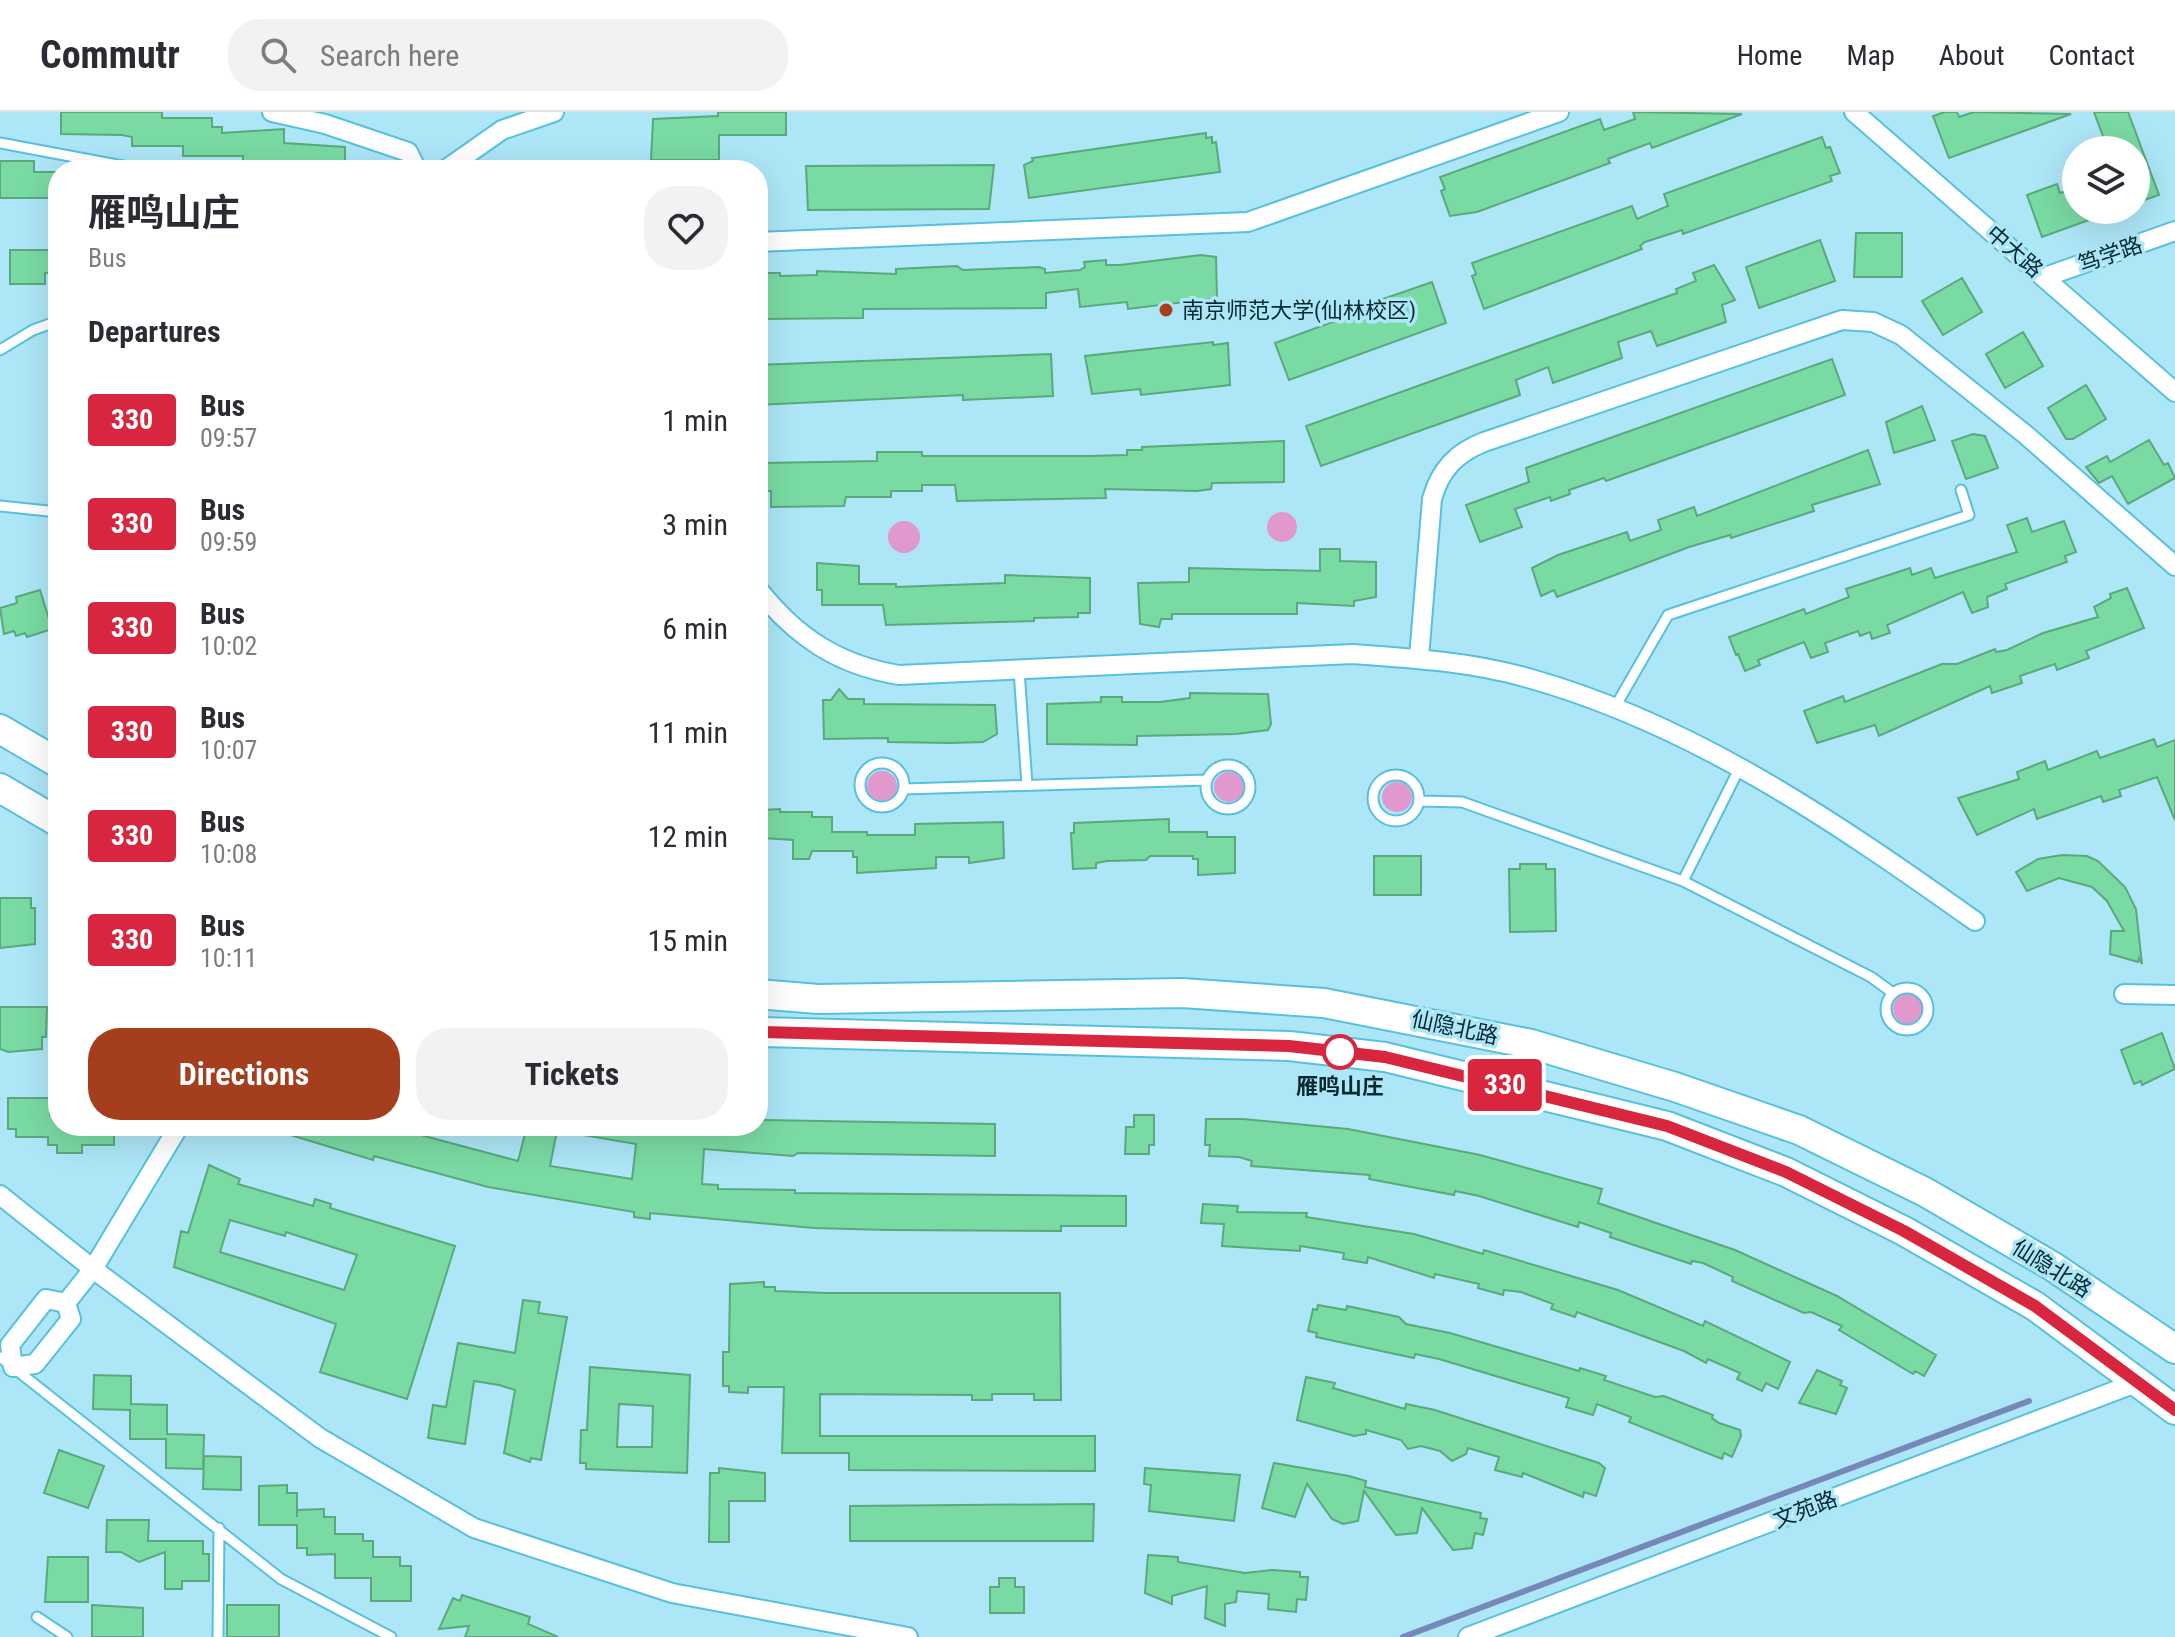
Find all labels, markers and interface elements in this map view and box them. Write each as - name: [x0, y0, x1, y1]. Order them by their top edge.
- search box: [228, 19, 788, 91]
- text: Commutr: [40, 33, 180, 77]
- icon: search: [256, 33, 300, 77]
- text: Search here: [320, 38, 459, 73]
- text: Home: [1737, 39, 1802, 72]
- text: Map: [1846, 39, 1895, 72]
- text: About: [1939, 39, 2005, 72]
- text: Contact: [2049, 39, 2135, 72]
- map controls: [2062, 136, 2150, 224]
- button: layers: [2062, 136, 2150, 224]
- button: heart: [644, 186, 728, 270]
- text: 雁鸣山庄: [88, 191, 240, 235]
- street label: 中大路: [1982, 220, 2048, 282]
- street label: 笃学路: [2075, 232, 2145, 277]
- text: Bus: [88, 243, 127, 273]
- place label: 南京师范大学(仙林校区): [1182, 298, 1416, 324]
- marker: 南京师范大学(仙林校区): [1157, 301, 1175, 319]
- text: Departures: [88, 314, 221, 349]
- text: Bus: [200, 388, 245, 423]
- text: 330: [111, 403, 153, 436]
- text: 1 min: [662, 403, 728, 438]
- text: 09:57: [200, 423, 257, 453]
- text: Bus: [200, 492, 245, 527]
- text: 330: [111, 507, 153, 540]
- text: 3 min: [662, 507, 728, 542]
- text: 09:59: [200, 527, 257, 557]
- text: Bus: [200, 596, 245, 631]
- text: 330: [111, 611, 153, 644]
- text: 6 min: [662, 611, 728, 646]
- text: 10:02: [200, 631, 257, 661]
- text: Bus: [200, 700, 245, 735]
- text: 330: [111, 715, 153, 748]
- text: 11 min: [647, 715, 728, 750]
- text: 10:07: [200, 735, 257, 765]
- text: Bus: [200, 804, 245, 839]
- text: 330: [111, 819, 153, 852]
- text: 12 min: [647, 819, 728, 854]
- text: 10:08: [200, 839, 257, 869]
- text: Bus: [200, 908, 245, 943]
- text: 330: [111, 923, 153, 956]
- text: 15 min: [647, 923, 728, 958]
- text: 10:11: [200, 943, 257, 973]
- street label: 仙隐北路: [1409, 1006, 1501, 1049]
- button: Directions: [88, 1028, 400, 1120]
- button: Tickets: [416, 1028, 728, 1120]
- marker: 雁鸣山庄: [1323, 1035, 1357, 1069]
- line badge: 330: [1459, 1059, 1551, 1111]
- text: 330: [1484, 1068, 1526, 1101]
- place label: 雁鸣山庄: [1296, 1074, 1384, 1099]
- street label: 仙隐北路: [2008, 1235, 2096, 1302]
- street label: 文苑路: [1770, 1486, 1840, 1533]

